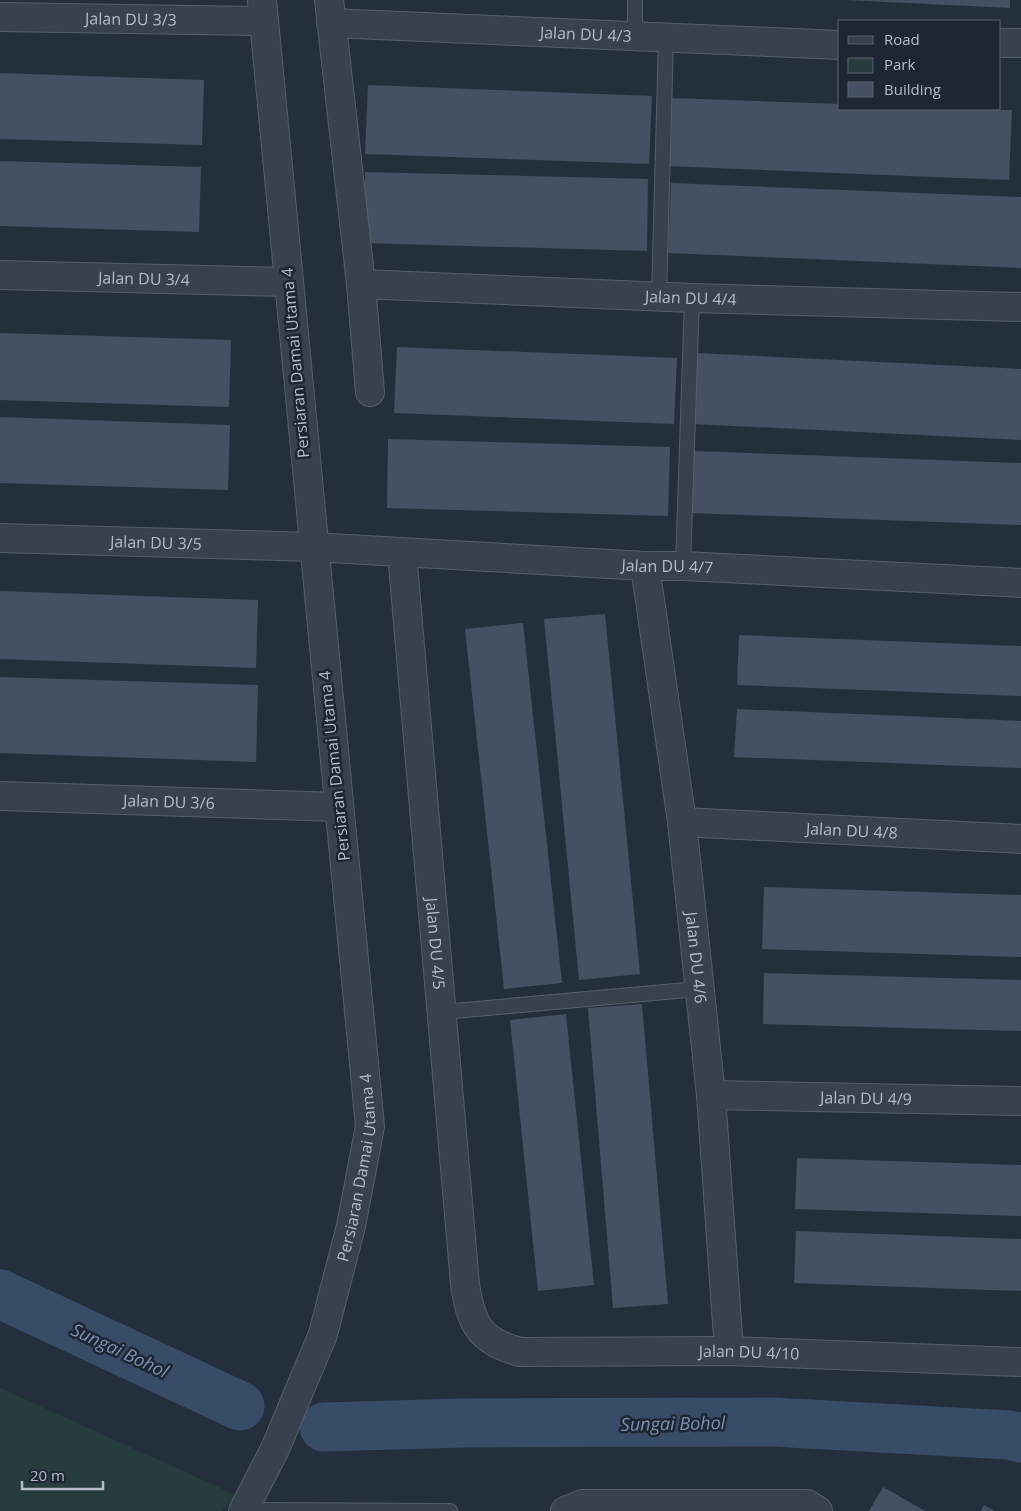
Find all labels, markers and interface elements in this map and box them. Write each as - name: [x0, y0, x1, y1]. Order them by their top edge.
- street label: Jalan DU 3/3: [83, 7, 177, 31]
- legend: [838, 20, 1001, 110]
- street label: Jalan DU 4/3: [537, 21, 632, 47]
- text: Road: [884, 29, 920, 49]
- text: Park: [884, 54, 915, 74]
- text: Building: [884, 79, 941, 99]
- street label: Jalan DU 3/4: [96, 266, 190, 291]
- street label: Persiaran Damai Utama 4: [276, 267, 314, 459]
- street label: Jalan DU 4/4: [642, 285, 737, 310]
- street label: Jalan DU 3/5: [108, 530, 202, 555]
- street label: Jalan DU 4/7: [619, 554, 714, 579]
- street label: Persiaran Damai Utama 4: [313, 670, 355, 862]
- street label: Jalan DU 3/6: [121, 789, 215, 814]
- street label: Jalan DU 4/8: [803, 817, 898, 844]
- street label: Jalan DU 4/5: [421, 895, 451, 990]
- street label: Jalan DU 4/6: [680, 909, 712, 1004]
- street label: Persiaran Damai Utama 4: [331, 1073, 381, 1264]
- street label: Jalan DU 4/9: [818, 1086, 912, 1110]
- water label: Sungai Bohol: [68, 1317, 173, 1383]
- street label: Jalan DU 4/10: [697, 1340, 800, 1365]
- water label: Sungai Bohol: [621, 1410, 726, 1436]
- scale bar: [22, 1458, 104, 1490]
- text: 20 m: [30, 1465, 65, 1485]

